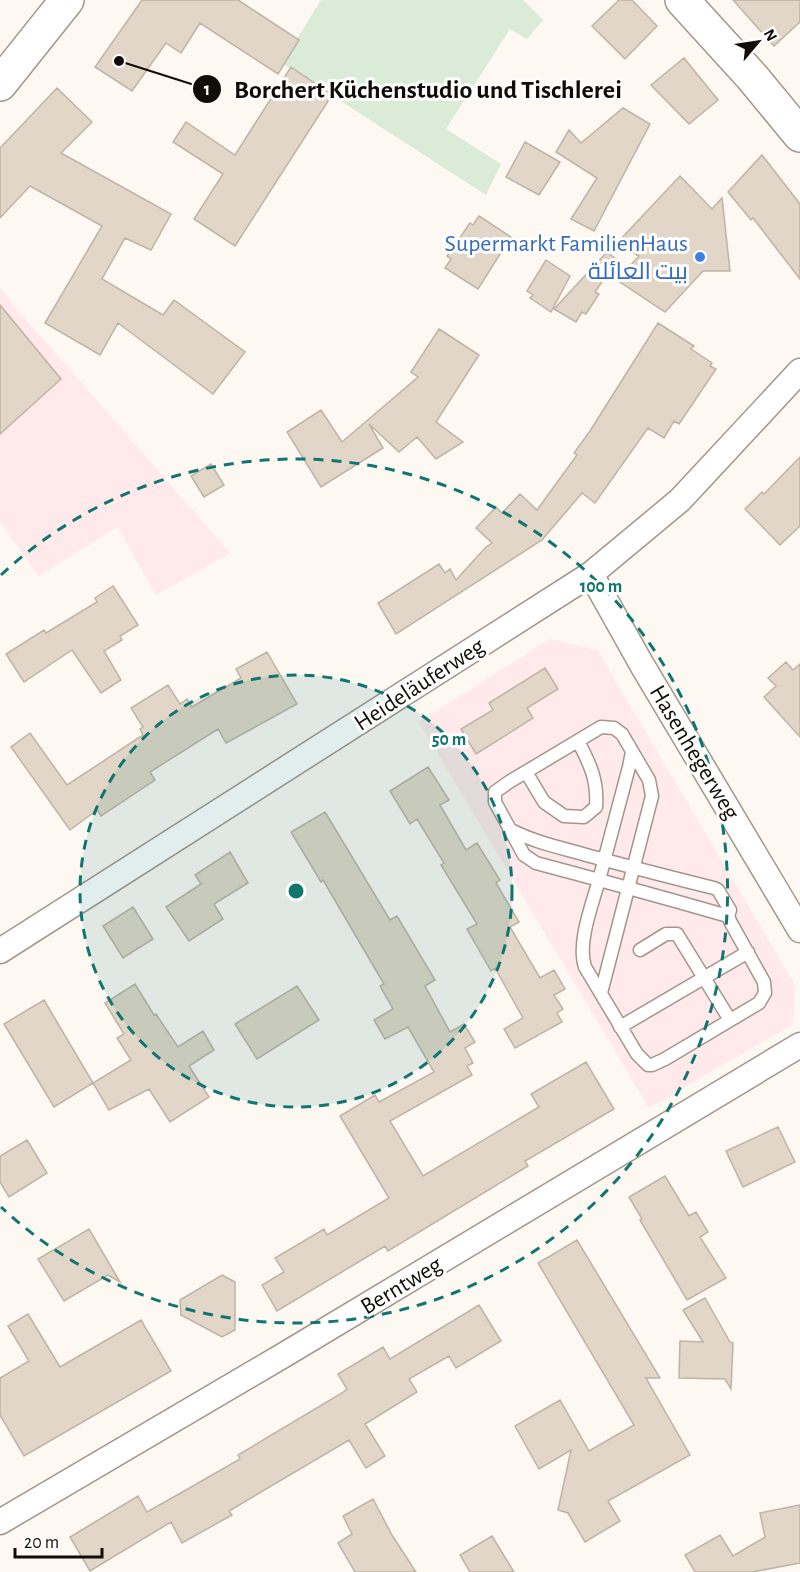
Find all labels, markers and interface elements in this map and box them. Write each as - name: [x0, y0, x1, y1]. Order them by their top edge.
- north arrow: [728, 12, 788, 72]
- text: N: [761, 26, 780, 44]
- callout: Borchert Küchenstudio und Tischlerei: [192, 67, 634, 111]
- text: Borchert Küchenstudio und Tischlerei: [234, 77, 622, 103]
- text: 1: [204, 81, 210, 99]
- place label: Supermarkt FamilienHaus بيت العائلة: [445, 232, 688, 284]
- marker: Supermarkt FamilienHaus بيت العائلة: [693, 250, 707, 264]
- text: 100 m: [580, 578, 622, 596]
- street label: Heideläuferweg: [350, 634, 489, 736]
- street label: Hasenhegerweg: [645, 681, 744, 824]
- text: 50 m: [432, 731, 466, 749]
- centre of rings: [286, 881, 306, 901]
- street label: Berntweg: [357, 1252, 446, 1319]
- scale bar: [15, 1521, 102, 1559]
- text: 20 m: [24, 1534, 59, 1552]

